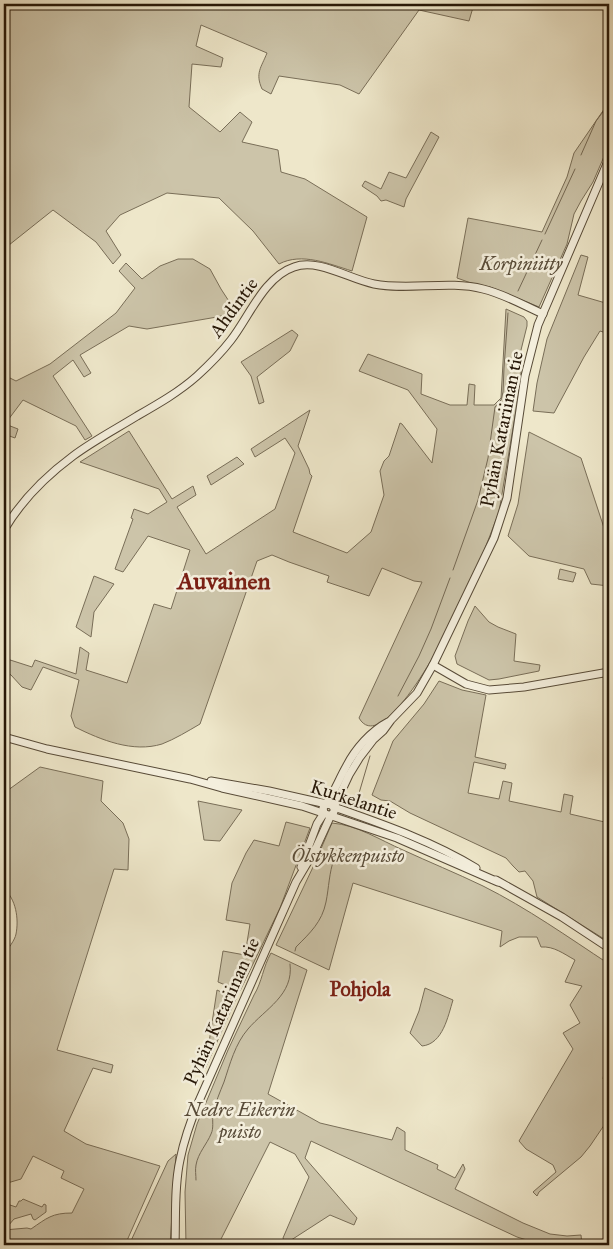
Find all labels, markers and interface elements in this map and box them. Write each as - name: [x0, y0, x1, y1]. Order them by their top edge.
- park label: Korpiniitty: [479, 252, 563, 276]
- street label: Ahdintie: [204, 273, 263, 342]
- street label: Pyhän Katariinan tie: [475, 349, 528, 509]
- district label: Auvainen: [176, 566, 270, 596]
- street label: Kurkelantie: [308, 775, 400, 824]
- park label: Ölstykkenpuisto: [291, 844, 405, 868]
- street label: Pyhän Katariinan tie: [179, 934, 264, 1088]
- district label: Pohjola: [329, 977, 391, 1002]
- park label: Nedre Eikerin puisto: [184, 1098, 295, 1144]

